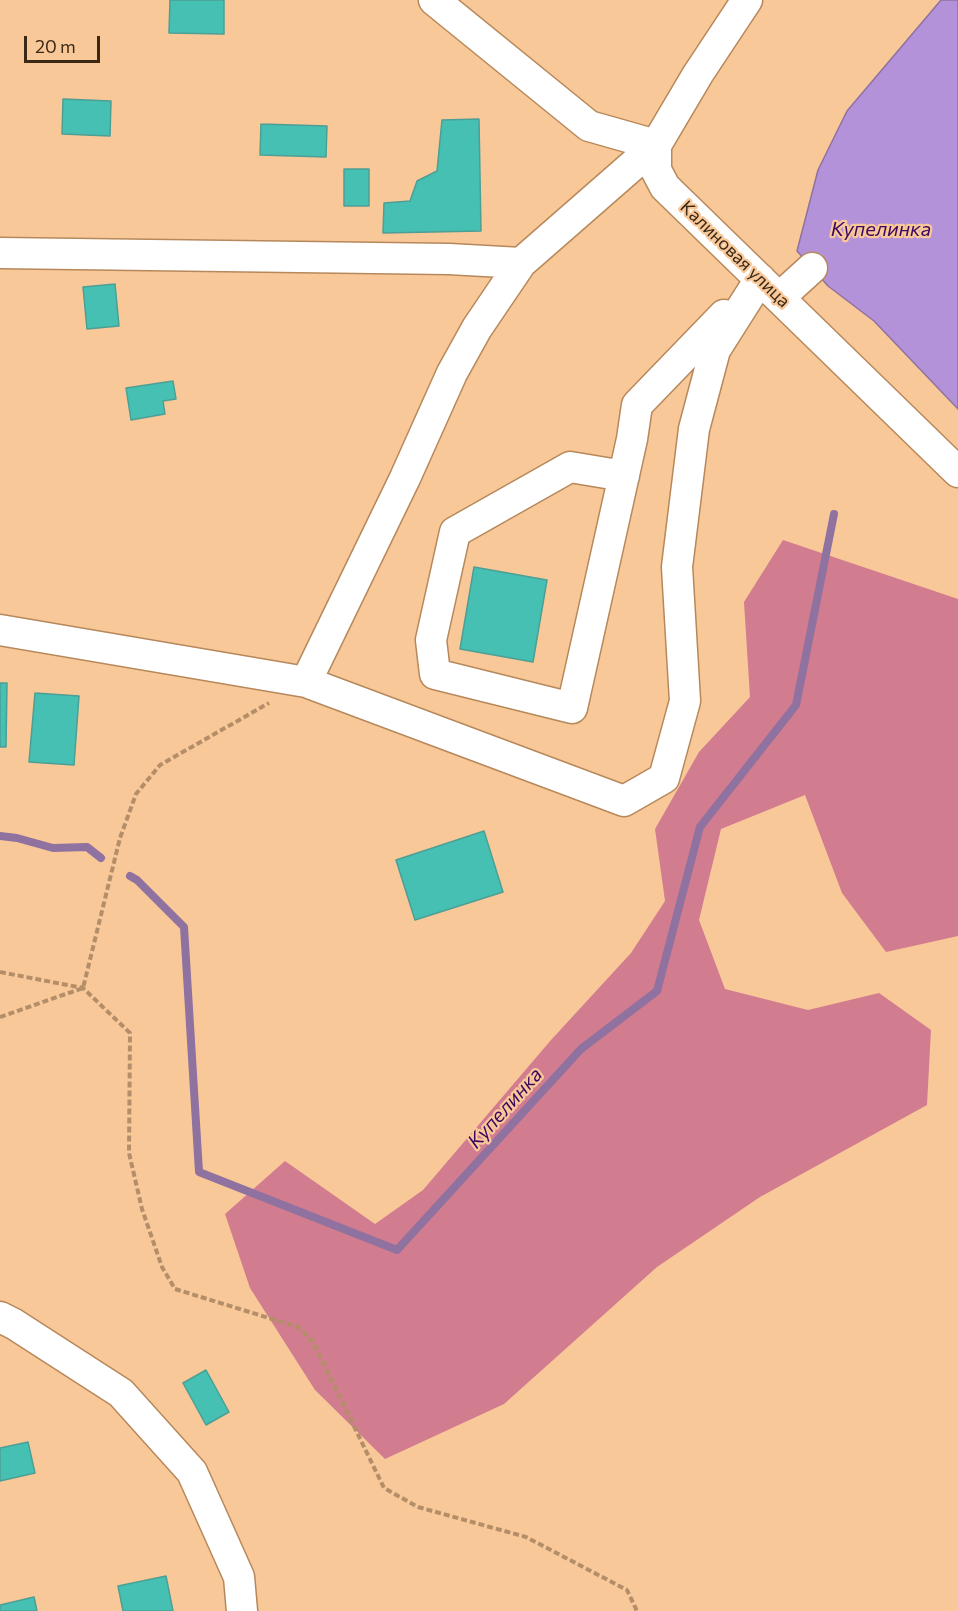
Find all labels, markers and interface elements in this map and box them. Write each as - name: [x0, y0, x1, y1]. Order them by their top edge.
- scale bar: [27, 24, 104, 62]
- text: 20 m: [35, 35, 76, 57]
- street label: Калиновая улица: [676, 196, 794, 312]
- water label: Купелинка: [831, 217, 931, 241]
- water label: Купелинка: [463, 1063, 547, 1153]

